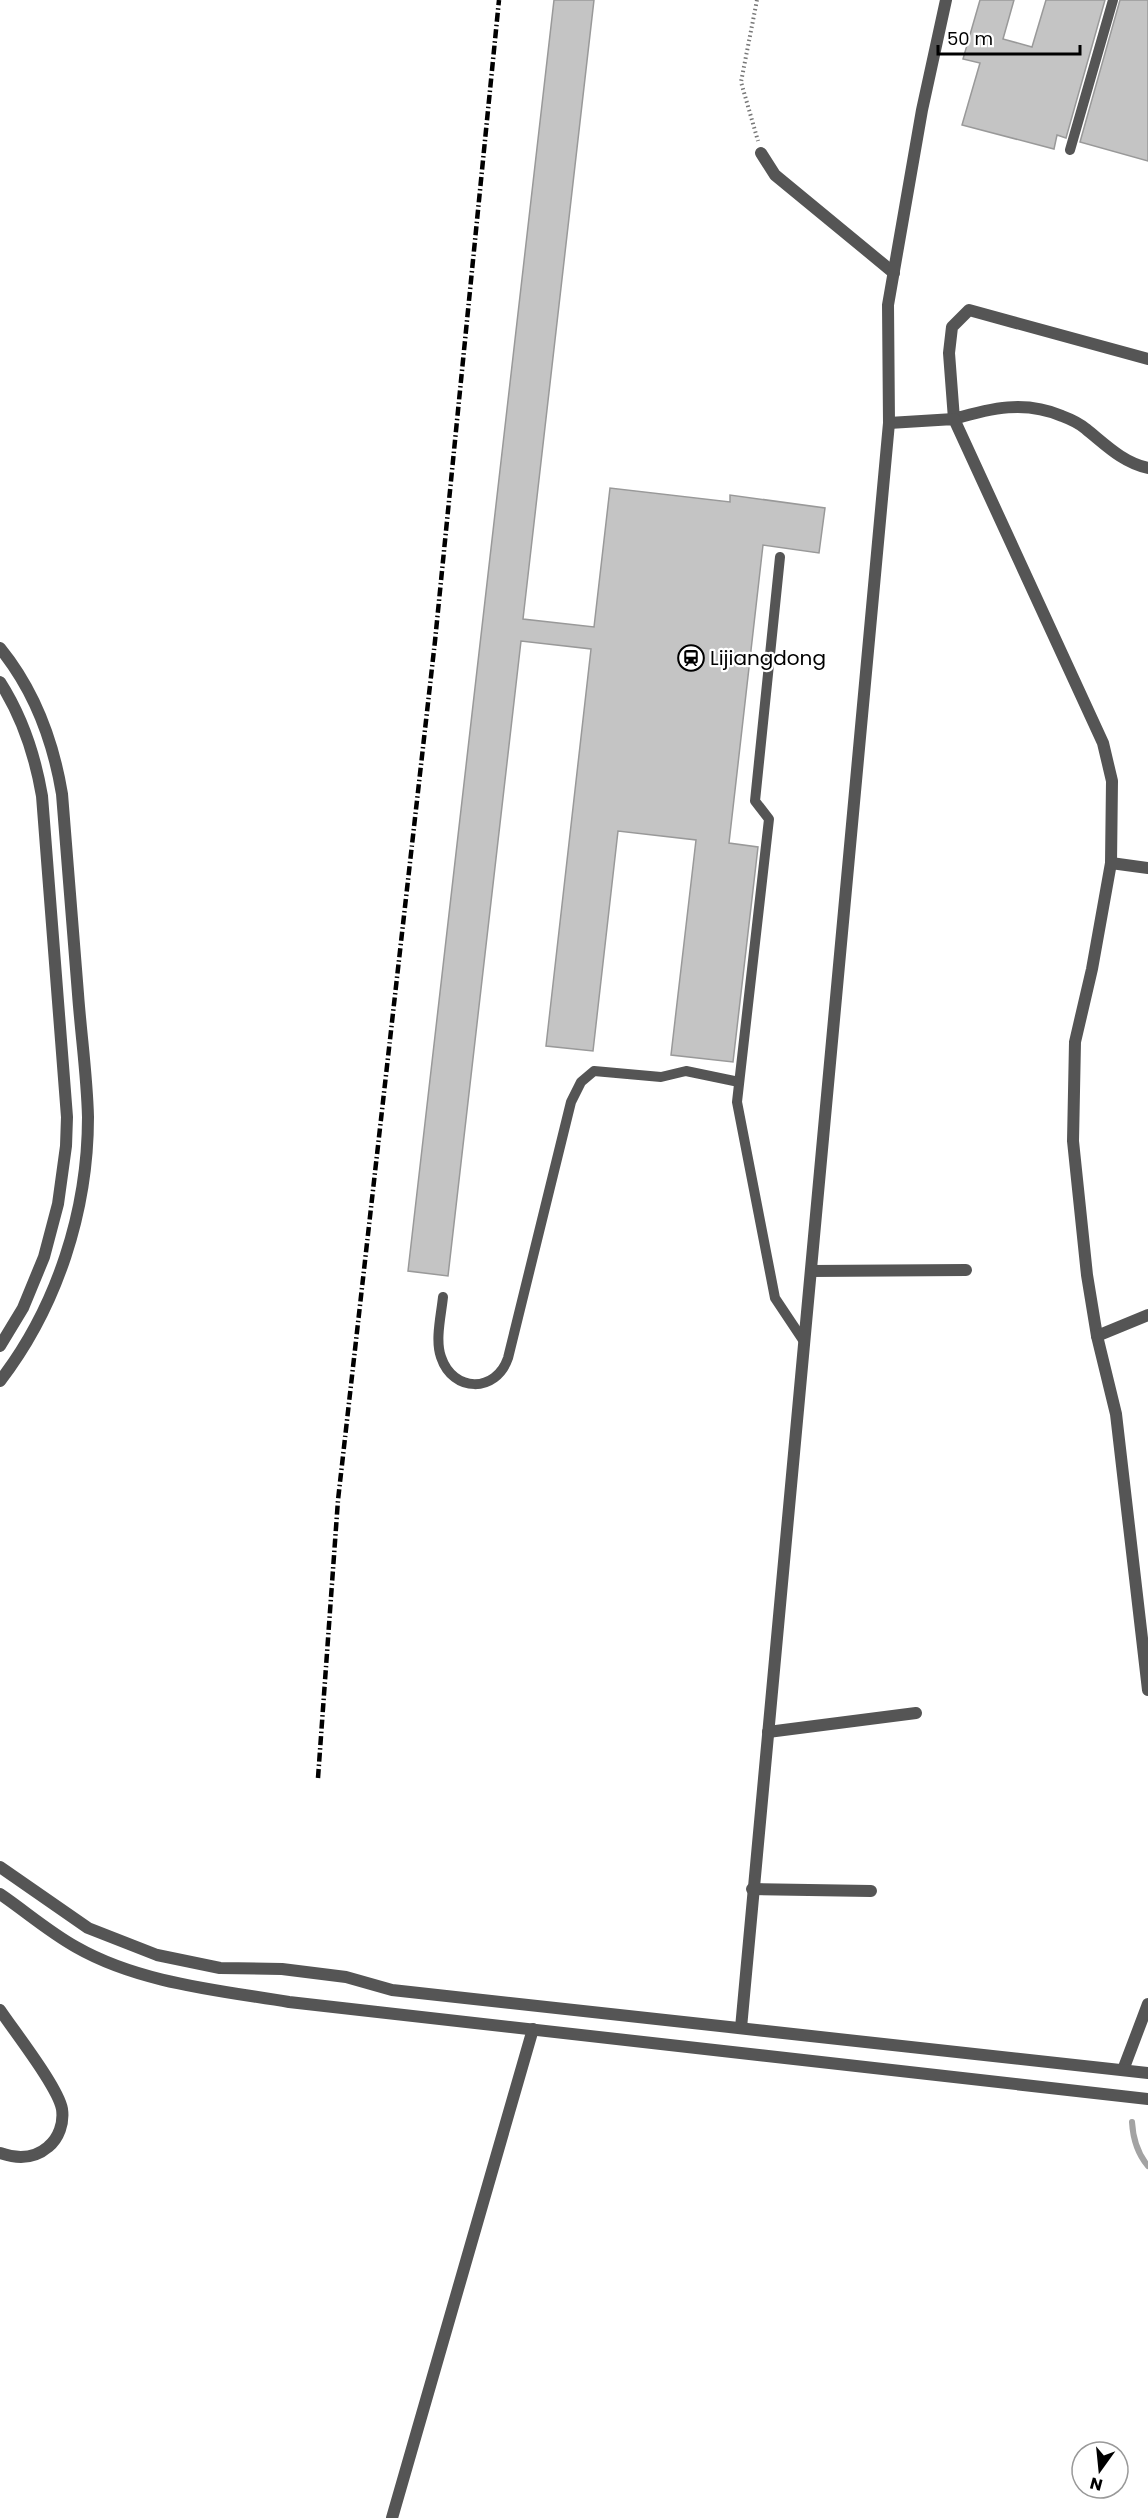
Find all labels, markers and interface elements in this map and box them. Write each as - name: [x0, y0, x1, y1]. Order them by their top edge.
- scale bar: [938, 18, 1080, 56]
- text: 50 m: [947, 26, 993, 51]
- station icon: Lijiangdong: [676, 643, 706, 673]
- place label: Lijiangdong: [710, 644, 826, 672]
- north arrow: [1070, 2440, 1130, 2500]
- text: N: [1087, 2471, 1105, 2497]

